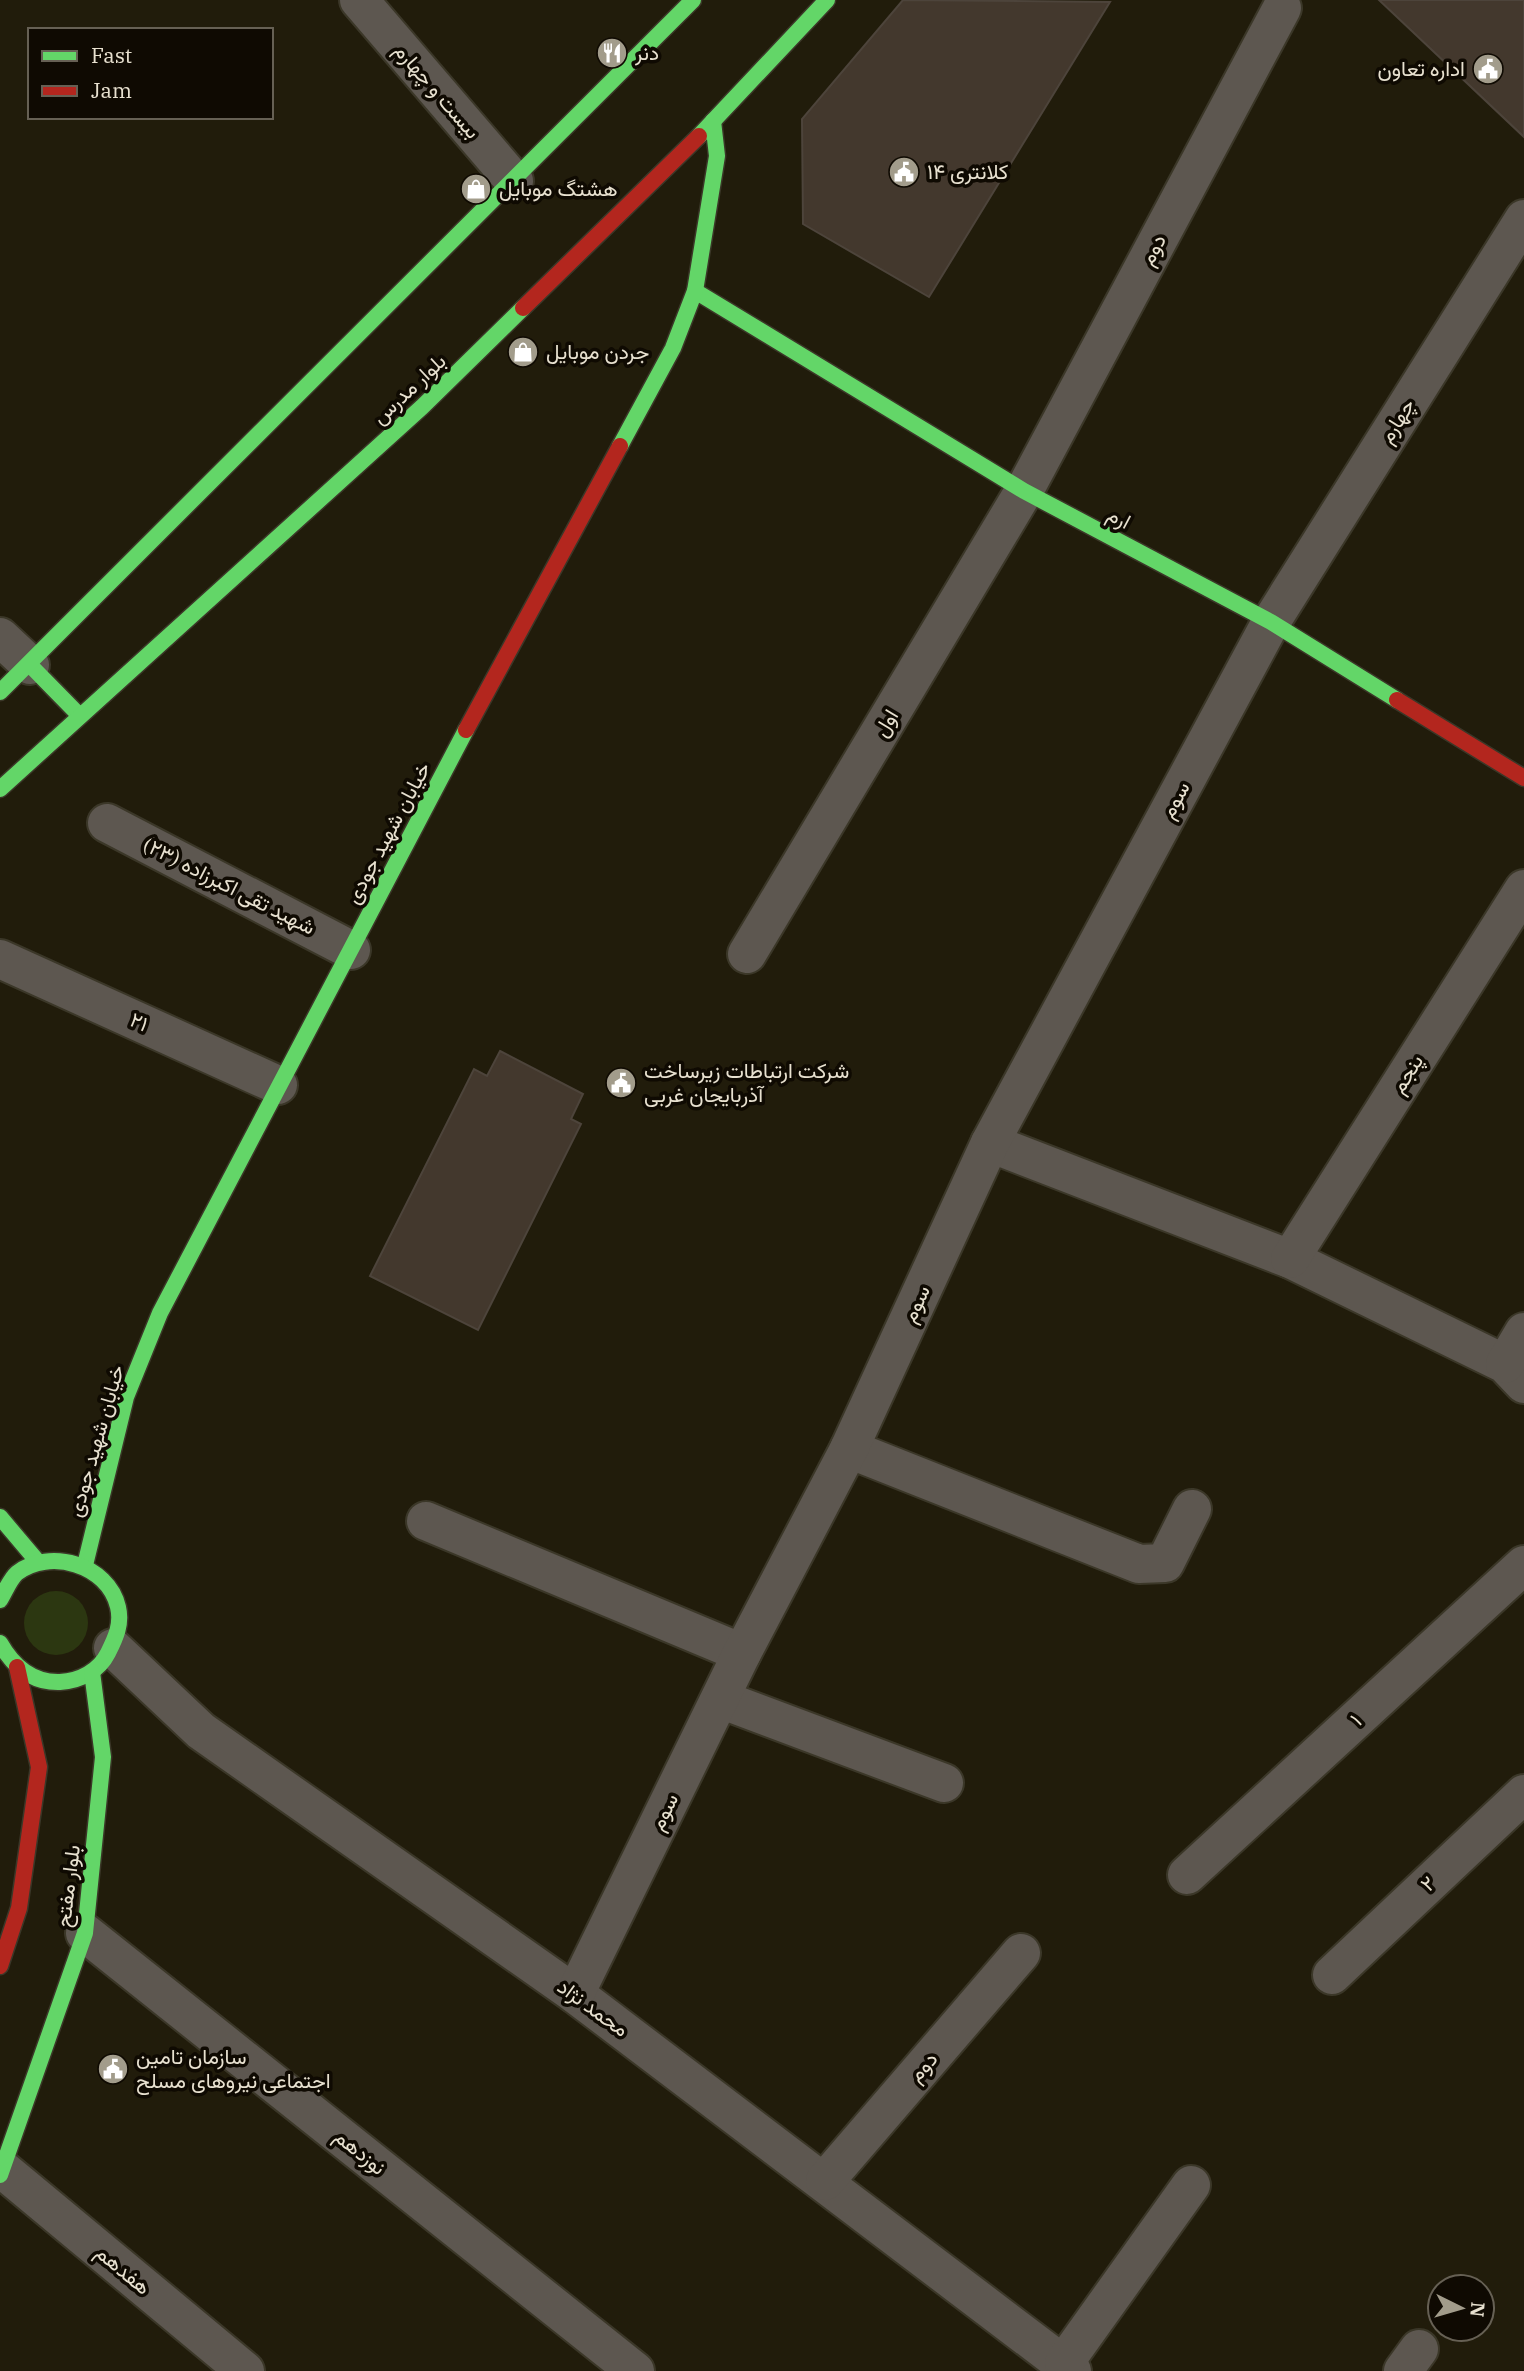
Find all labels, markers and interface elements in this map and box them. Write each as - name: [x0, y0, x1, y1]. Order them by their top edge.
- legend: [28, 28, 273, 119]
- restaurant icon: دنر: [595, 36, 629, 70]
- street label: بیست و چهارم: [388, 37, 487, 145]
- place label: دنر: [634, 38, 659, 66]
- text: Fast: [91, 41, 132, 69]
- public building icon: اداره تعاون: [1471, 52, 1505, 86]
- place label: اداره تعاون: [1378, 54, 1465, 82]
- text: Jam: [91, 76, 132, 104]
- public building icon: کلانتری ۱۴: [887, 155, 921, 189]
- place label: کلانتری ۱۴: [927, 157, 1008, 185]
- shop icon: هشتگ موبایل: [459, 172, 493, 206]
- place label: هشتگ موبایل: [499, 174, 618, 202]
- street label: دوم: [1132, 229, 1173, 271]
- shop icon: جردن موبایل: [506, 335, 540, 369]
- place label: جردن موبایل: [546, 337, 649, 365]
- street label: بلوار مدرس: [365, 347, 451, 430]
- street label: چهارم: [1372, 393, 1422, 449]
- street label: ارم: [1102, 499, 1136, 536]
- street label: اول: [866, 703, 904, 742]
- street label: خیابان شهید جودی: [338, 757, 436, 908]
- street label: سوم: [1153, 776, 1196, 824]
- street label: شهید تقی اکبرزاده (۲۳): [139, 830, 320, 941]
- street label: ۲۱: [126, 1005, 153, 1037]
- street label: پنجم: [1383, 1049, 1430, 1099]
- place label: شرکت ارتباطات زیرساخت آذربایجان غربی: [644, 1056, 849, 1108]
- public building icon: شرکت ارتباطات زیرساخت آذربایجان غربی: [604, 1066, 638, 1100]
- street label: سوم: [894, 1280, 937, 1327]
- street label: خیابان شهید جودی: [60, 1361, 130, 1520]
- street label: ۱: [1344, 1707, 1367, 1732]
- street label: سوم: [642, 1788, 685, 1835]
- street label: بلوار مفتح: [48, 1843, 87, 1929]
- street label: ۲: [1414, 1869, 1441, 1897]
- street label: محمد نژاد: [552, 1972, 635, 2043]
- place label: سازمان تامین اجتماعی نیروهای مسلح: [136, 2042, 331, 2095]
- street label: دوم: [901, 2045, 944, 2088]
- public building icon: سازمان تامین اجتماعی نیروهای مسلح: [96, 2052, 130, 2086]
- street label: نوزدهم: [328, 2122, 392, 2181]
- street label: هفدهم: [89, 2238, 157, 2301]
- north arrow: [1426, 2273, 1496, 2343]
- text: N: [1465, 2301, 1491, 2318]

